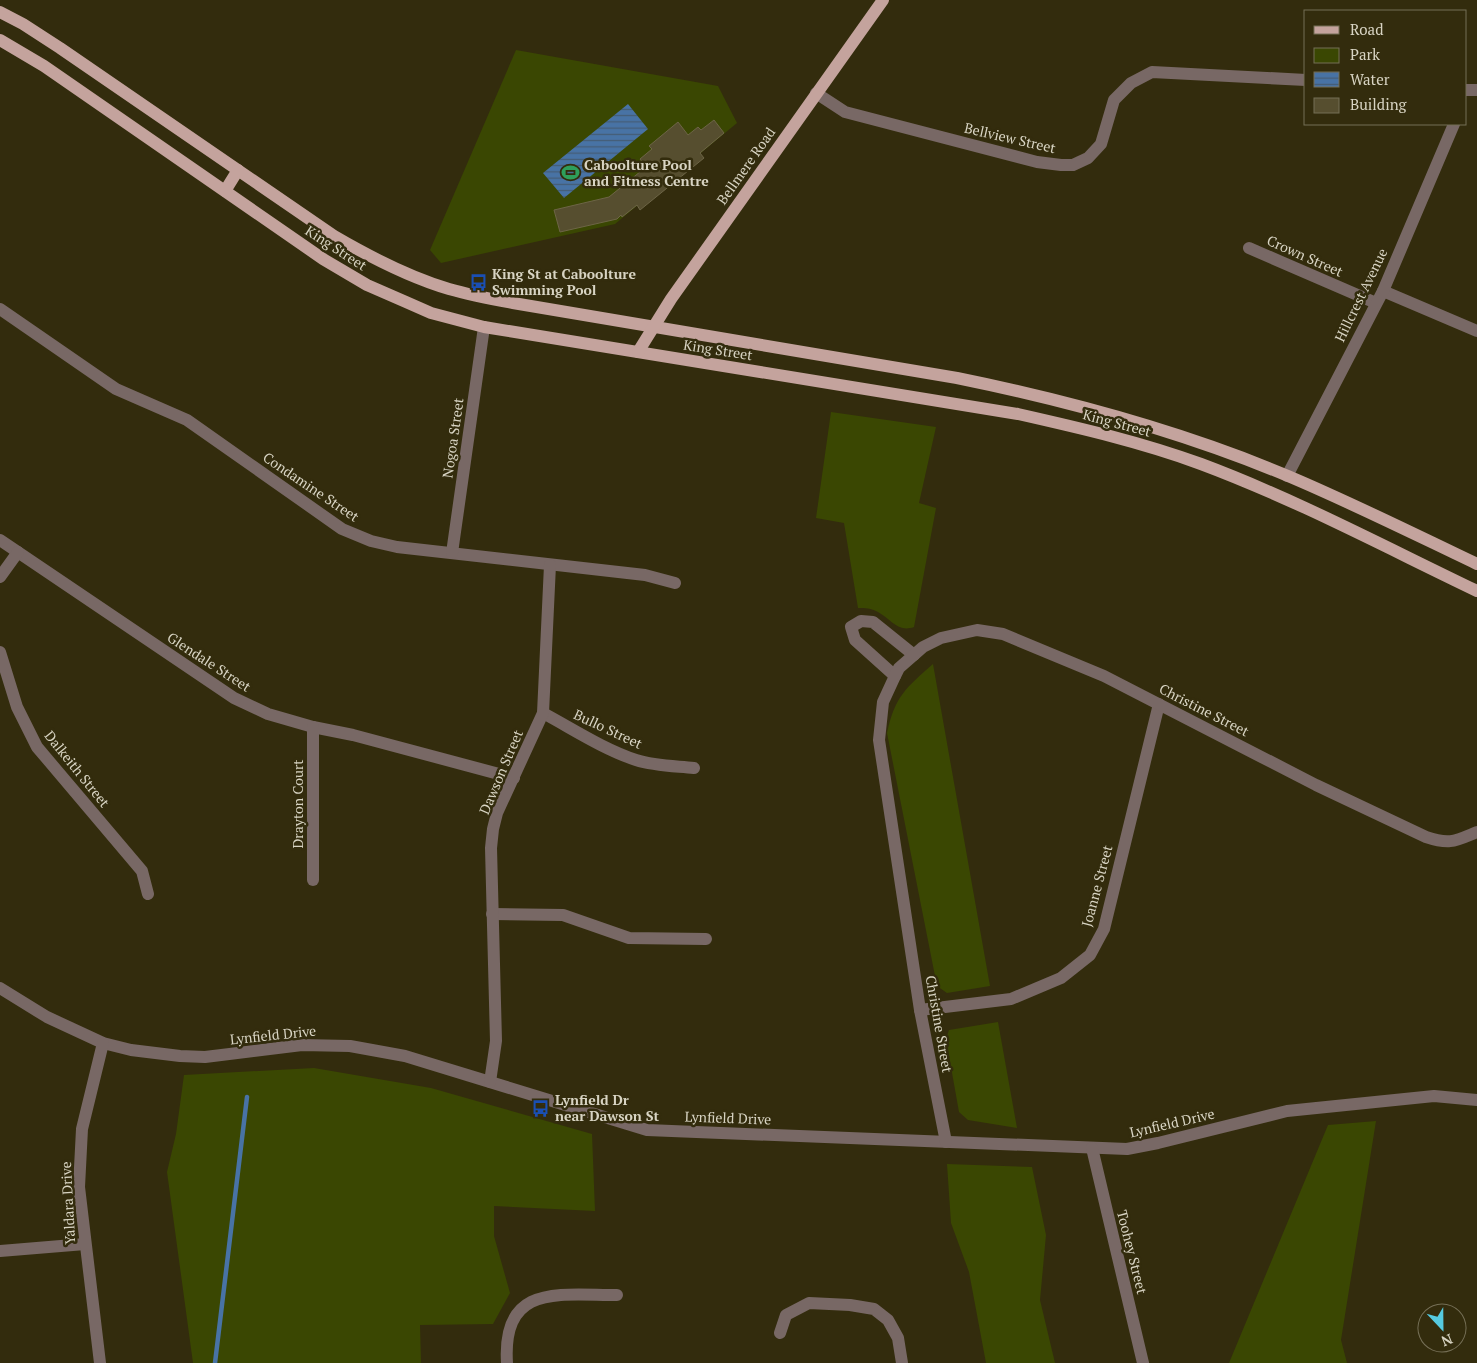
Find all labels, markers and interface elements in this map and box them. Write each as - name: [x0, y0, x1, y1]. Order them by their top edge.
- legend: [1304, 10, 1467, 125]
- text: Road: [1350, 19, 1383, 39]
- text: Park: [1350, 44, 1380, 64]
- text: Water: [1350, 69, 1390, 89]
- text: Building: [1350, 94, 1408, 114]
- street label: Bellview Street: [962, 118, 1059, 157]
- street label: Bellmere Road: [712, 123, 779, 208]
- place label: Caboolture Pool and Fitness Centre: [584, 155, 709, 190]
- sports icon: Caboolture Pool and Fitness Centre: [560, 163, 580, 183]
- street label: King Street: [302, 221, 371, 275]
- street label: Crown Street: [1264, 230, 1347, 281]
- street label: Hillcrest Avenue: [1330, 245, 1391, 345]
- place label: King St at Caboolture Swimming Pool: [492, 264, 636, 299]
- bus stop icon: King St at Caboolture Swimming Pool: [468, 272, 488, 292]
- street label: King Street: [682, 335, 755, 364]
- street label: Nogoa Street: [437, 396, 468, 479]
- street label: King Street: [1081, 404, 1154, 441]
- street label: Condamine Street: [260, 447, 364, 526]
- street label: Glendale Street: [164, 627, 255, 696]
- street label: Christine Street: [1156, 679, 1253, 741]
- street label: Bullo Street: [571, 704, 646, 753]
- street label: Dalkeith Street: [41, 726, 115, 812]
- street label: Dawson Street: [474, 726, 527, 817]
- street label: Drayton Court: [288, 759, 307, 849]
- street label: Joanne Street: [1076, 842, 1117, 929]
- street label: Christine Street: [922, 974, 958, 1075]
- street label: Lynfield Drive: [229, 1021, 317, 1048]
- place label: Lynfield Dr near Dawson St: [555, 1090, 659, 1125]
- bus stop icon: Lynfield Dr near Dawson St: [531, 1098, 551, 1118]
- street label: Lynfield Drive: [1128, 1104, 1216, 1142]
- street label: Lynfield Drive: [684, 1106, 772, 1129]
- street label: Yaldara Drive: [56, 1161, 79, 1245]
- street label: Toohey Street: [1113, 1208, 1152, 1297]
- north arrow: [1417, 1303, 1467, 1353]
- text: N: [1438, 1330, 1456, 1351]

